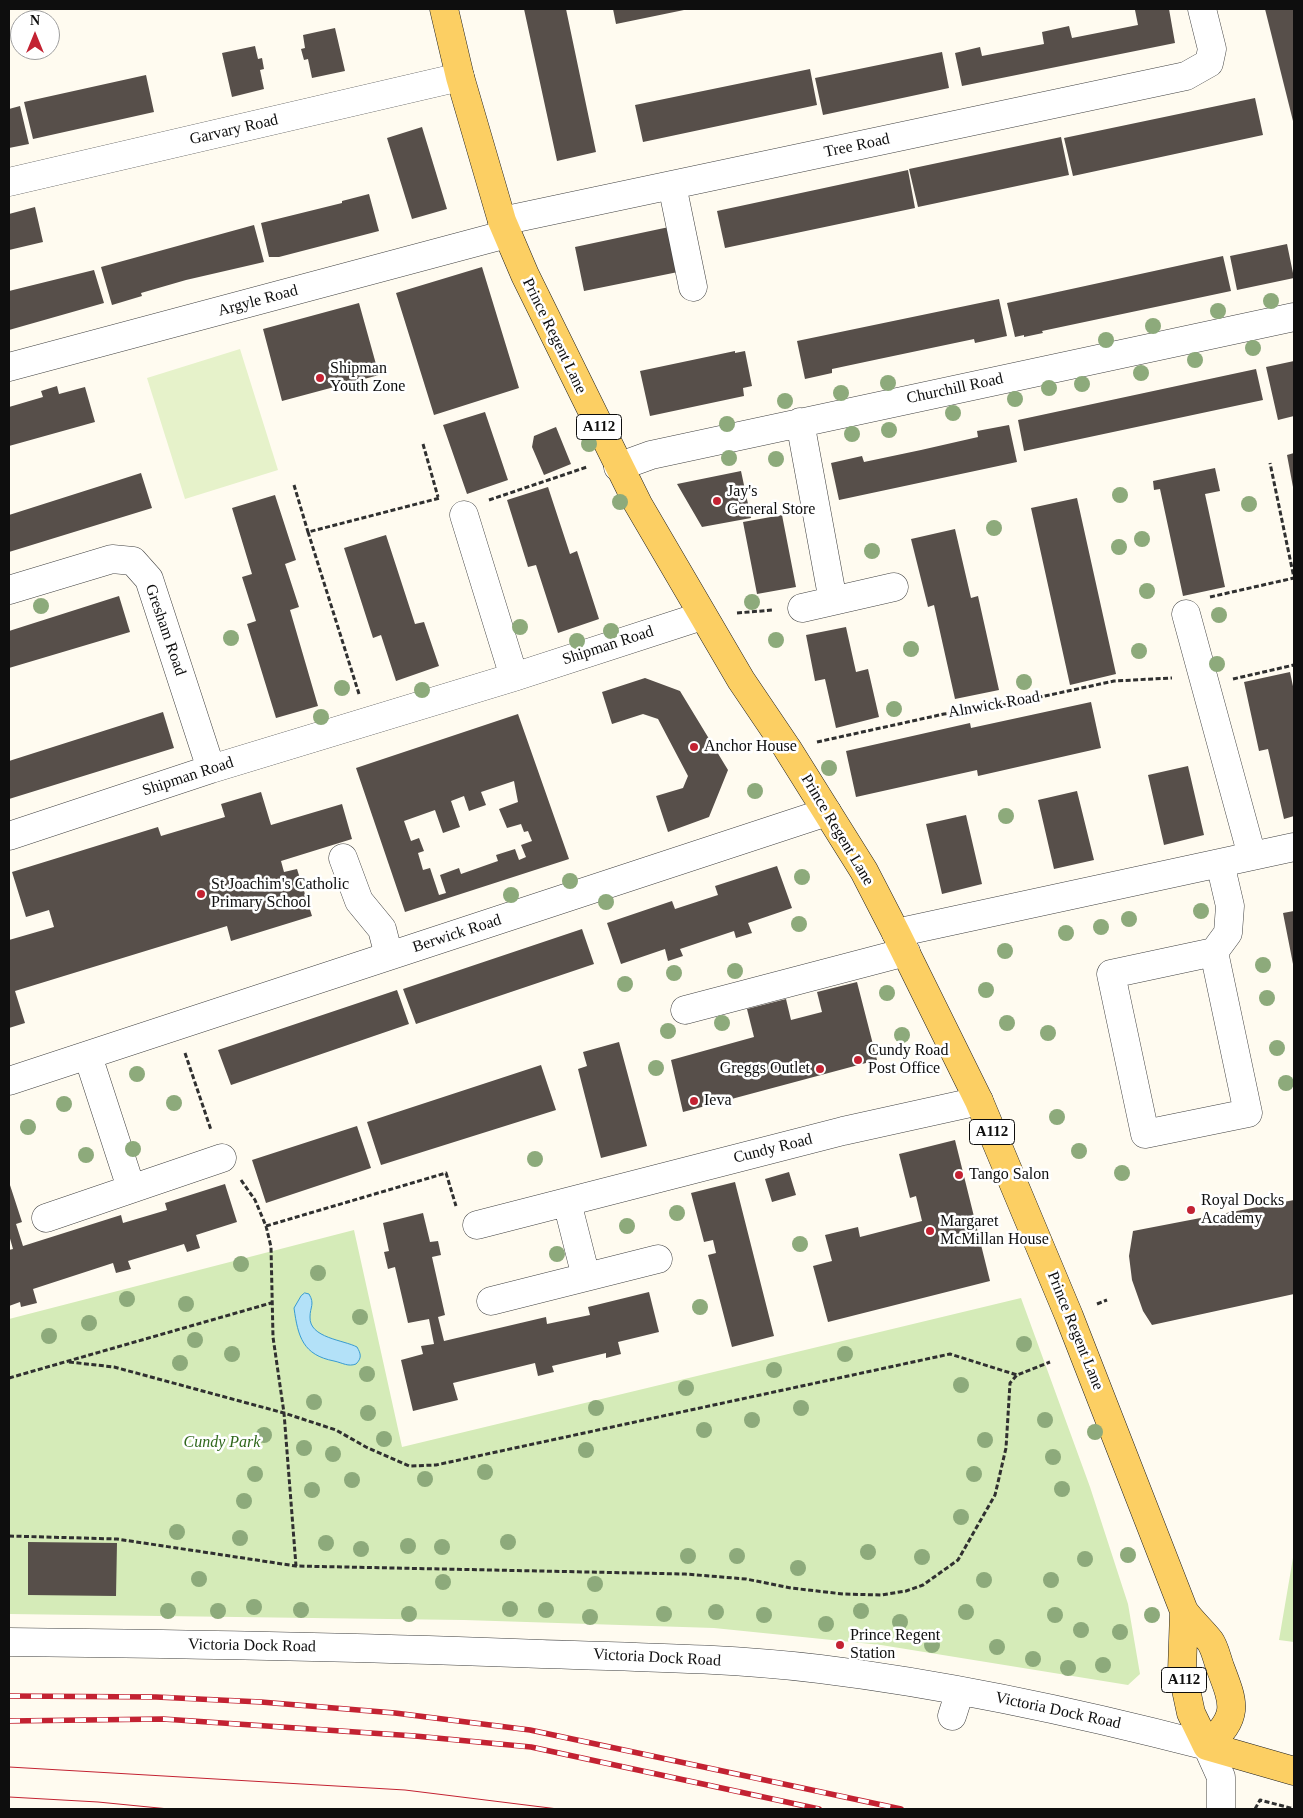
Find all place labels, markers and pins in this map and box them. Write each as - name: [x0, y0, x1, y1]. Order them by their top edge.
- place label: Shipman Youth Zone: [330, 359, 405, 397]
- marker: Shipman Youth Zone: [314, 372, 326, 384]
- place label: Jay's General Store: [727, 482, 815, 520]
- marker: Jay's General Store: [711, 495, 723, 507]
- place label: Anchor House: [704, 737, 797, 757]
- marker: Anchor House: [688, 741, 700, 753]
- place label: St Joachim's Catholic Primary School: [211, 875, 349, 913]
- marker: St Joachim's Catholic Primary School: [195, 888, 207, 900]
- place label: Cundy Road Post Office: [868, 1041, 948, 1079]
- marker: Cundy Road Post Office: [852, 1054, 864, 1066]
- place label: Greggs Outlet: [720, 1059, 810, 1079]
- marker: Greggs Outlet: [814, 1063, 826, 1075]
- place label: Ieva: [704, 1091, 732, 1111]
- marker: Ieva: [688, 1095, 700, 1107]
- place label: Tango Salon: [969, 1165, 1049, 1185]
- marker: Tango Salon: [953, 1169, 965, 1181]
- place label: Royal Docks Academy: [1201, 1191, 1284, 1229]
- marker: Royal Docks Academy: [1185, 1204, 1197, 1216]
- place label: Margaret McMillan House: [940, 1212, 1049, 1250]
- marker: Margaret McMillan House: [924, 1225, 936, 1237]
- place label: Prince Regent Station: [850, 1626, 940, 1664]
- marker: Prince Regent Station: [834, 1639, 846, 1651]

